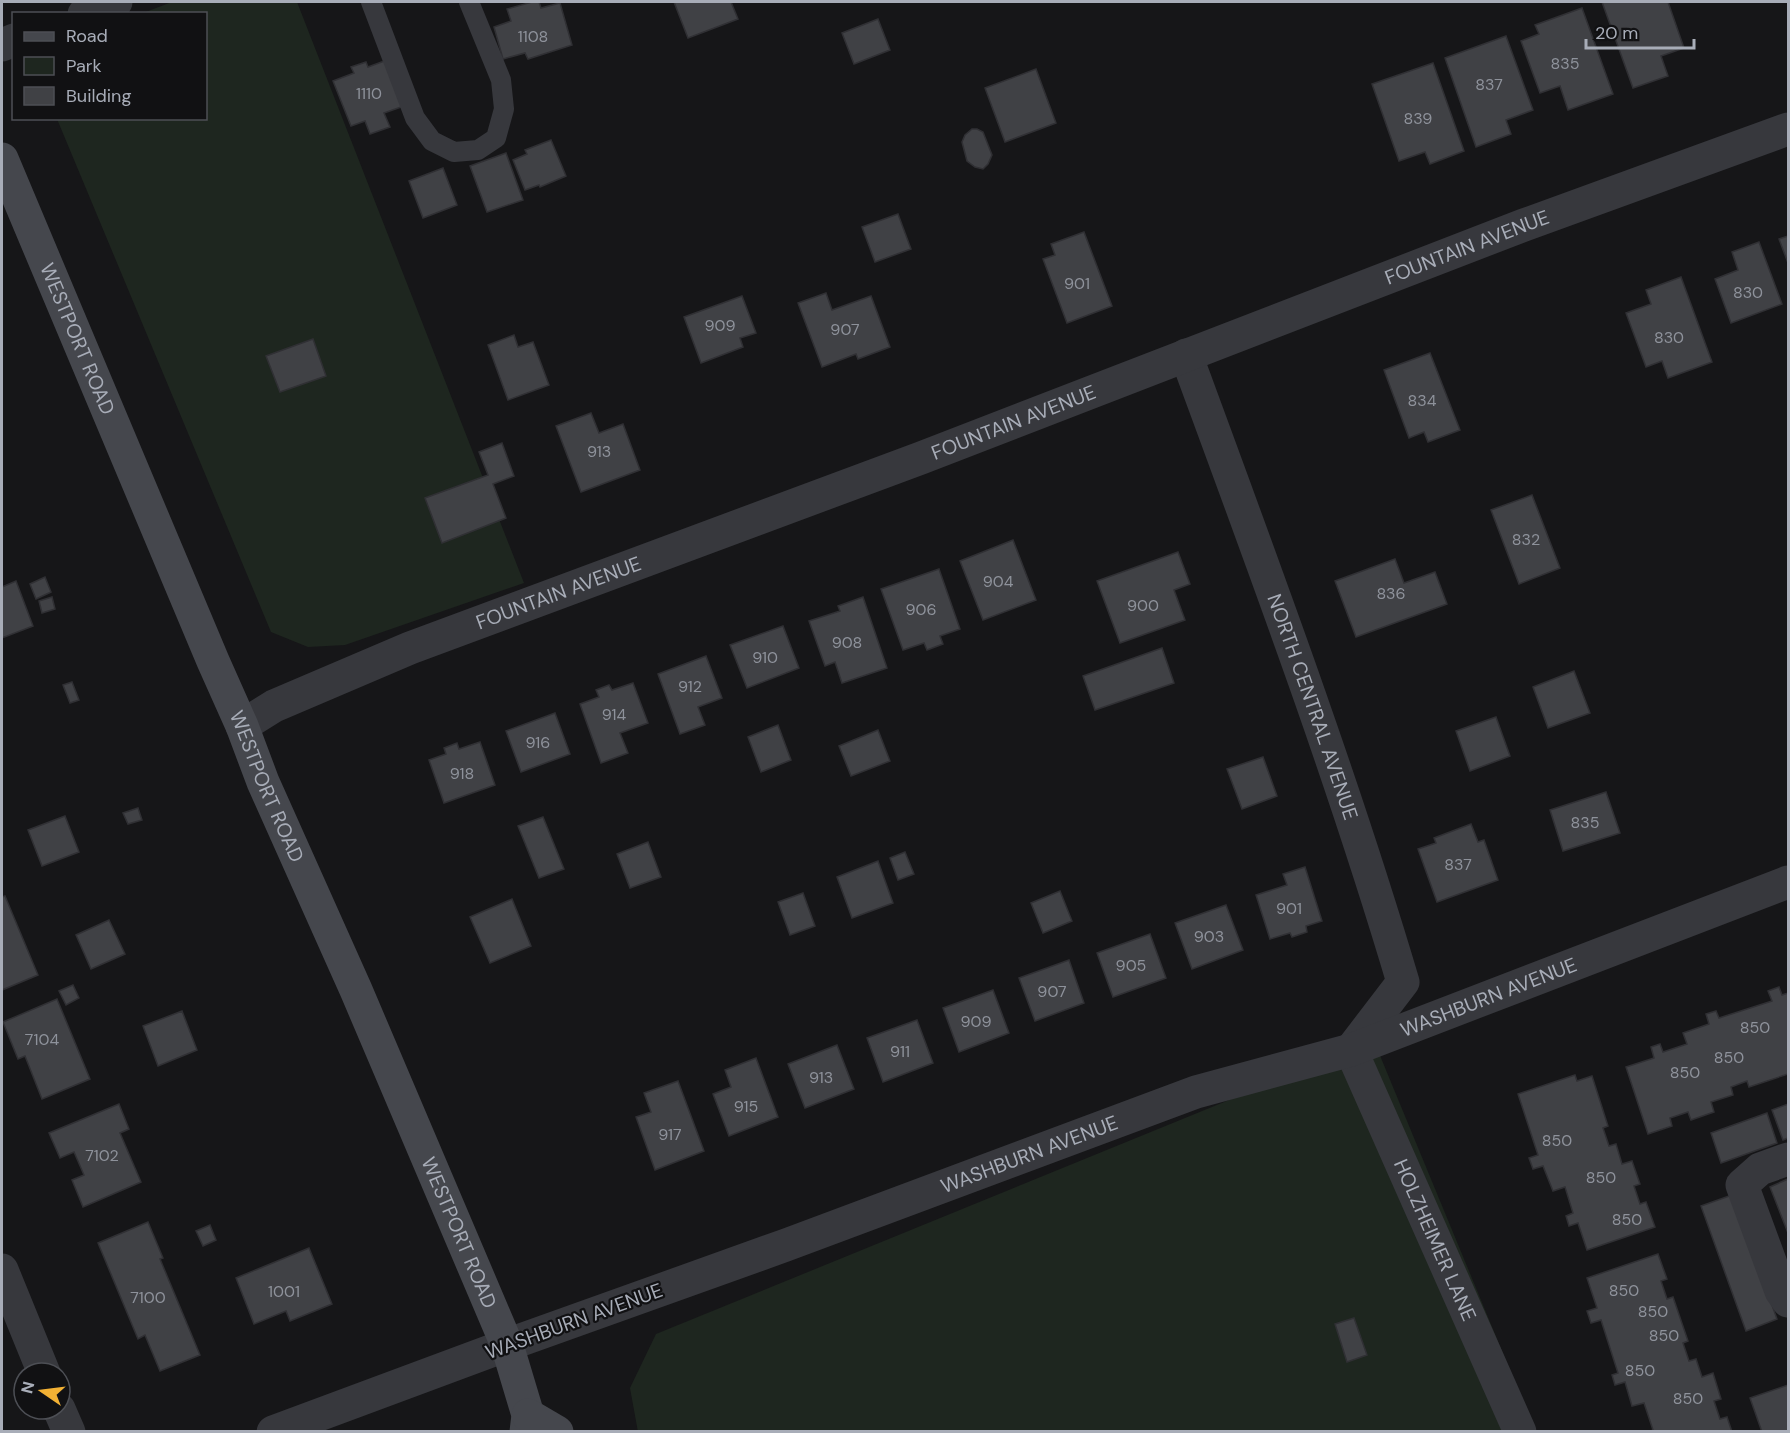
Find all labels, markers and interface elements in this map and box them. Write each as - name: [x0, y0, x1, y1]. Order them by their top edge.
- legend: [12, 12, 207, 120]
- scale bar: [1586, 12, 1694, 50]
- text: 20 m: [1595, 21, 1638, 45]
- text: Road: [66, 24, 108, 48]
- house number: 1108: [518, 26, 548, 47]
- house number: 835: [1551, 53, 1579, 74]
- text: Park: [66, 54, 102, 78]
- house number: 837: [1475, 74, 1503, 95]
- house number: 1110: [356, 83, 382, 104]
- text: Building: [66, 84, 131, 108]
- house number: 839: [1404, 108, 1432, 129]
- street label: FOUNTAIN AVENUE: [1381, 204, 1553, 291]
- street label: WESTPORT ROAD: [34, 259, 121, 419]
- house number: 901: [1064, 273, 1090, 294]
- house number: 830: [1733, 282, 1763, 303]
- house number: 909: [704, 315, 736, 336]
- house number: 907: [830, 319, 860, 340]
- house number: 830: [1654, 327, 1684, 348]
- street label: FOUNTAIN AVENUE: [928, 379, 1099, 466]
- house number: 834: [1408, 390, 1437, 411]
- house number: 913: [587, 441, 611, 462]
- house number: 832: [1512, 529, 1540, 550]
- street label: FOUNTAIN AVENUE: [472, 550, 645, 635]
- house number: 904: [983, 571, 1014, 592]
- house number: 836: [1376, 583, 1406, 604]
- street label: NORTH CENTRAL AVENUE: [1261, 590, 1364, 823]
- house number: 900: [1127, 595, 1159, 616]
- house number: 906: [905, 599, 937, 620]
- house number: 908: [832, 632, 862, 653]
- house number: 910: [752, 647, 778, 668]
- house number: 912: [678, 676, 702, 697]
- house number: 914: [602, 704, 627, 725]
- street label: WESTPORT ROAD: [224, 706, 310, 866]
- house number: 916: [526, 732, 550, 753]
- house number: 918: [450, 763, 474, 784]
- house number: 835: [1571, 812, 1599, 833]
- house number: 837: [1444, 854, 1472, 875]
- house number: 901: [1276, 898, 1302, 919]
- house number: 903: [1194, 926, 1224, 947]
- street label: WASHBURN AVENUE: [1397, 951, 1581, 1043]
- house number: 905: [1116, 955, 1146, 976]
- house number: 907: [1037, 981, 1067, 1002]
- house number: 909: [960, 1011, 992, 1032]
- house number: 850: [1740, 1017, 1770, 1038]
- house number: 7104: [25, 1029, 59, 1050]
- house number: 911: [890, 1041, 910, 1062]
- house number: 850: [1714, 1047, 1744, 1068]
- house number: 850: [1670, 1062, 1700, 1083]
- house number: 913: [809, 1067, 833, 1088]
- house number: 915: [734, 1096, 758, 1117]
- street label: WASHBURN AVENUE: [937, 1109, 1121, 1199]
- house number: 917: [658, 1124, 682, 1145]
- house number: 850: [1542, 1130, 1572, 1151]
- house number: 7102: [85, 1145, 119, 1166]
- street label: WESTPORT ROAD: [415, 1153, 503, 1312]
- street label: HOLZHEIMER LANE: [1388, 1155, 1482, 1325]
- house number: 850: [1586, 1167, 1616, 1188]
- house number: 850: [1612, 1209, 1642, 1230]
- street label: WASHBURN AVENUE: [482, 1277, 666, 1365]
- house number: 850: [1609, 1280, 1639, 1301]
- house number: 1001: [268, 1281, 300, 1302]
- house number: 7100: [130, 1287, 166, 1308]
- house number: 850: [1638, 1301, 1668, 1322]
- house number: 850: [1649, 1325, 1679, 1346]
- house number: 850: [1625, 1360, 1655, 1381]
- north arrow: [12, 1361, 72, 1421]
- text: N: [16, 1379, 40, 1396]
- house number: 850: [1673, 1388, 1703, 1409]

